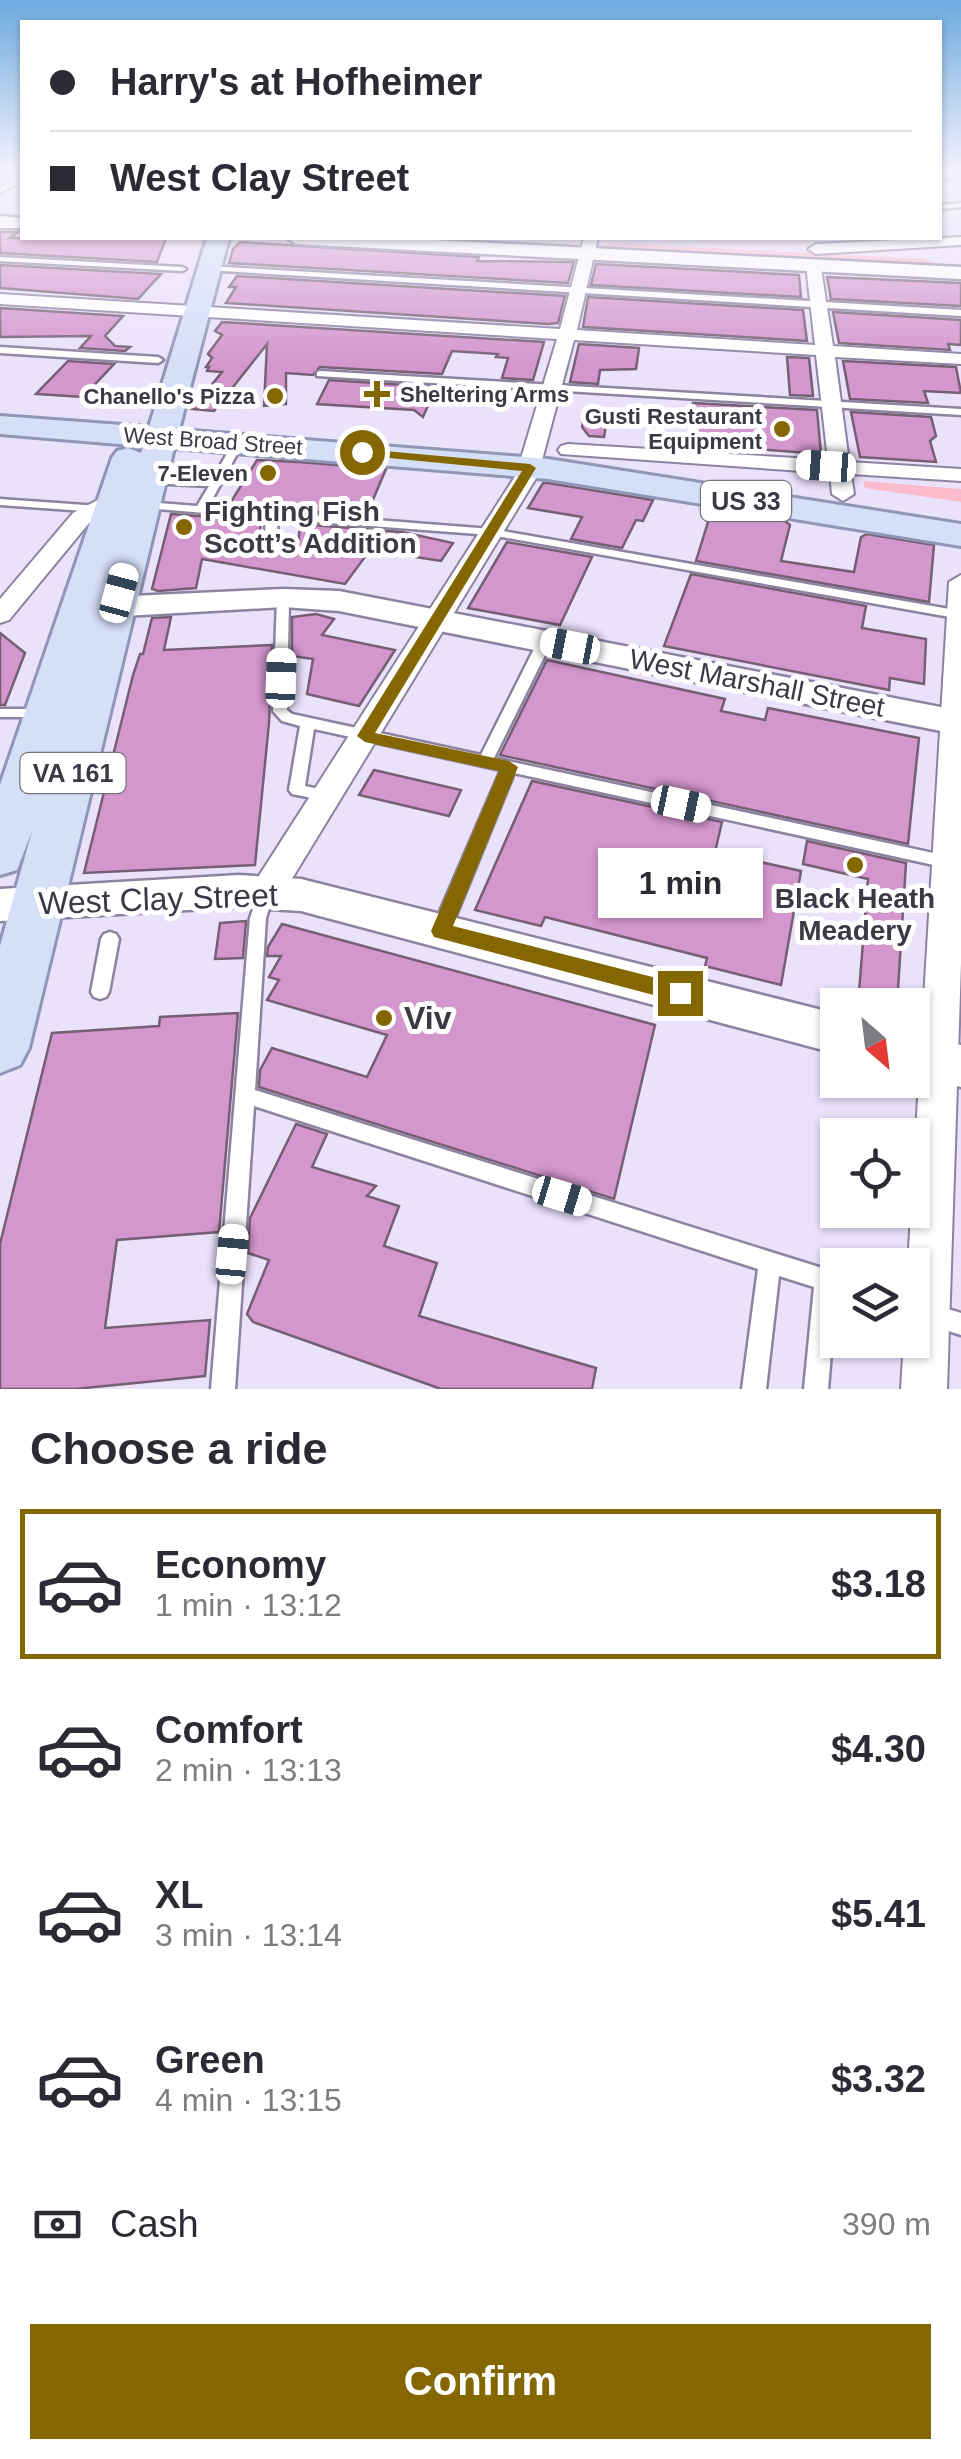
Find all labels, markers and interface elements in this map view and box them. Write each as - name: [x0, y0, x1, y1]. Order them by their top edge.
- text: Harry's at Hofheimer: [110, 61, 482, 103]
- text: West Clay Street: [110, 157, 409, 199]
- marker: Sheltering Arms: [364, 381, 390, 407]
- place label: Sheltering Arms: [400, 382, 569, 407]
- place label: Chanello's Pizza: [84, 384, 256, 409]
- marker: Chanello's Pizza: [264, 385, 286, 407]
- place label: Gusti Restaurant Equipment: [585, 404, 763, 454]
- marker: Gusti Restaurant Equipment: [771, 418, 793, 440]
- street label: West Broad Street: [123, 422, 303, 460]
- route start: [340, 430, 385, 475]
- car: [795, 449, 857, 483]
- place label: 7-Eleven: [158, 461, 248, 486]
- marker: 7-Eleven: [257, 462, 279, 484]
- road number: US 33: [701, 481, 791, 521]
- place label: Fighting Fish Scott’s Addition: [204, 496, 417, 559]
- marker: Fighting Fish Scott’s Addition: [173, 516, 195, 538]
- car: [97, 560, 141, 626]
- car: [538, 626, 602, 666]
- street label: West Marshall Street: [627, 643, 887, 723]
- car: [265, 647, 297, 709]
- road number: VA 161: [20, 753, 126, 793]
- car: [649, 783, 713, 825]
- callout: 1 min: [598, 848, 762, 918]
- marker: Black Heath Meadery: [844, 854, 866, 876]
- text: 1 min: [639, 865, 722, 901]
- street label: West Clay Street: [38, 877, 278, 921]
- place label: Black Heath Meadery: [775, 883, 935, 946]
- route end: [658, 971, 703, 1016]
- north arrow: [820, 988, 930, 1098]
- map controls: [820, 988, 930, 1358]
- place label: Viv: [404, 1000, 452, 1036]
- marker: Viv: [373, 1007, 395, 1029]
- button: locate: [820, 1118, 930, 1228]
- car: [529, 1173, 595, 1219]
- car: [214, 1223, 250, 1285]
- button: layers: [820, 1248, 930, 1358]
- text: Choose a ride: [30, 1423, 328, 1474]
- icon: car: [35, 1539, 125, 1629]
- text: Economy: [155, 1544, 326, 1586]
- text: $3.18: [831, 1563, 926, 1605]
- text: 1 min · 13:12: [155, 1587, 342, 1623]
- icon: car: [35, 1704, 125, 1794]
- text: Comfort: [155, 1709, 303, 1751]
- text: $4.30: [831, 1728, 926, 1770]
- text: 2 min · 13:13: [155, 1752, 342, 1788]
- icon: car: [35, 1869, 125, 1959]
- text: XL: [155, 1874, 204, 1916]
- text: $5.41: [831, 1893, 926, 1935]
- text: 3 min · 13:14: [155, 1917, 342, 1953]
- icon: car: [35, 2034, 125, 2124]
- text: Green: [155, 2039, 265, 2081]
- text: $3.32: [831, 2058, 926, 2100]
- text: 4 min · 13:15: [155, 2082, 342, 2118]
- icon: cash: [30, 2197, 85, 2252]
- text: Cash: [110, 2203, 199, 2245]
- text: 390 m: [842, 2206, 931, 2242]
- button: Confirm: [30, 2324, 931, 2439]

